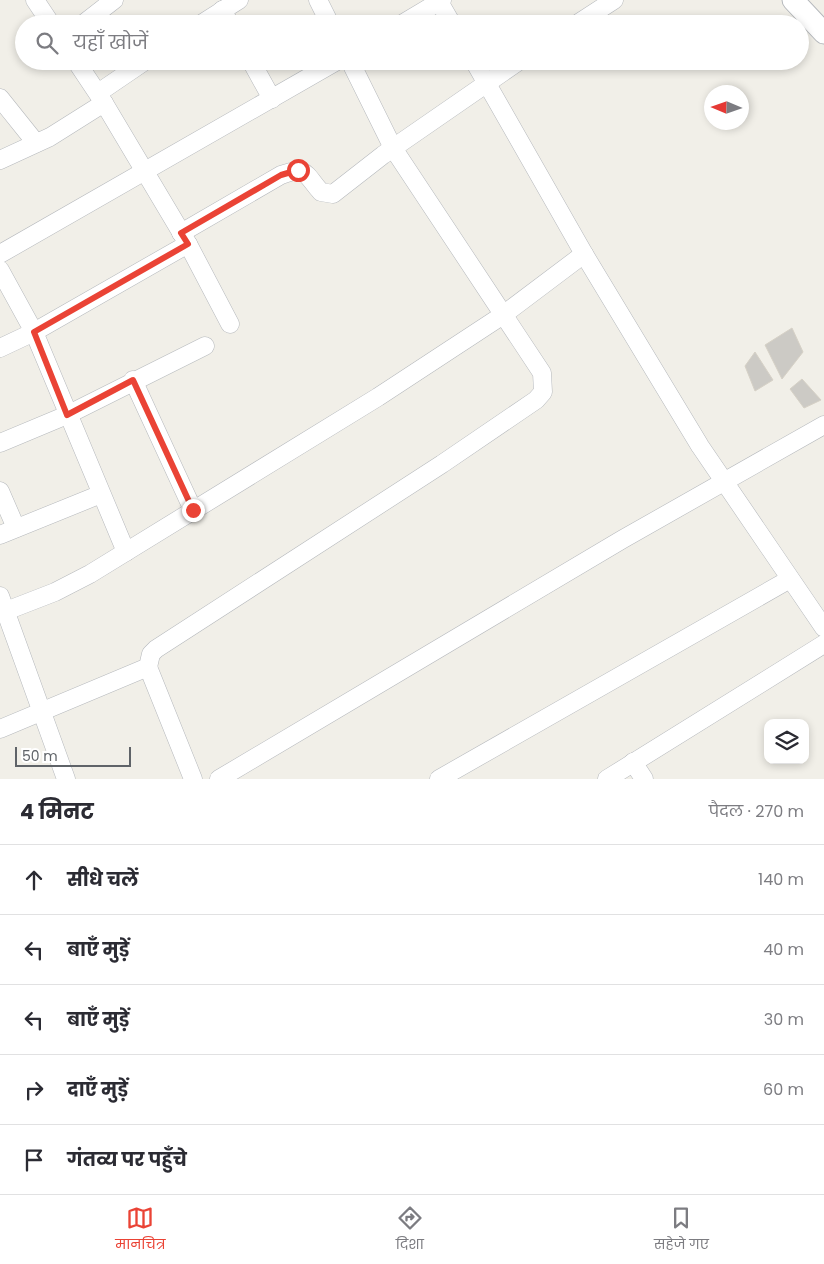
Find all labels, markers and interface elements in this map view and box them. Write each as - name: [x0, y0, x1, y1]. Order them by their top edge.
- search box: [15, 15, 809, 70]
- icon: search: [33, 29, 61, 57]
- text: यहाँ खोजें: [73, 29, 148, 56]
- north arrow: [704, 85, 749, 130]
- route start: [287, 159, 310, 182]
- route end: [182, 499, 205, 522]
- map controls: [764, 719, 809, 764]
- button: layers: [764, 719, 809, 764]
- scale bar: [15, 744, 131, 767]
- text: 50 m: [22, 746, 58, 766]
- text: 4 मिनट: [20, 797, 94, 826]
- text: पैदल · 270 m: [709, 800, 804, 823]
- icon: ahead: [20, 866, 48, 894]
- text: सीधे चलें: [67, 866, 138, 893]
- text: 140 m: [758, 868, 804, 891]
- icon: left: [20, 936, 48, 964]
- text: बाएँ मुड़ें: [67, 936, 129, 963]
- text: 40 m: [763, 938, 804, 961]
- icon: left: [20, 1006, 48, 1034]
- text: बाएँ मुड़ें: [67, 1006, 129, 1033]
- text: 30 m: [764, 1008, 804, 1031]
- icon: right: [20, 1076, 48, 1104]
- text: दाएँ मुड़ें: [67, 1076, 128, 1103]
- text: 60 m: [763, 1078, 804, 1101]
- icon: arrive: [20, 1146, 48, 1174]
- text: गंतव्य पर पहुँचे: [67, 1146, 187, 1173]
- tab: मानचित्र: [115, 1204, 165, 1255]
- tab: दिशा: [396, 1204, 424, 1255]
- tab: सहेजे गए: [654, 1204, 709, 1255]

